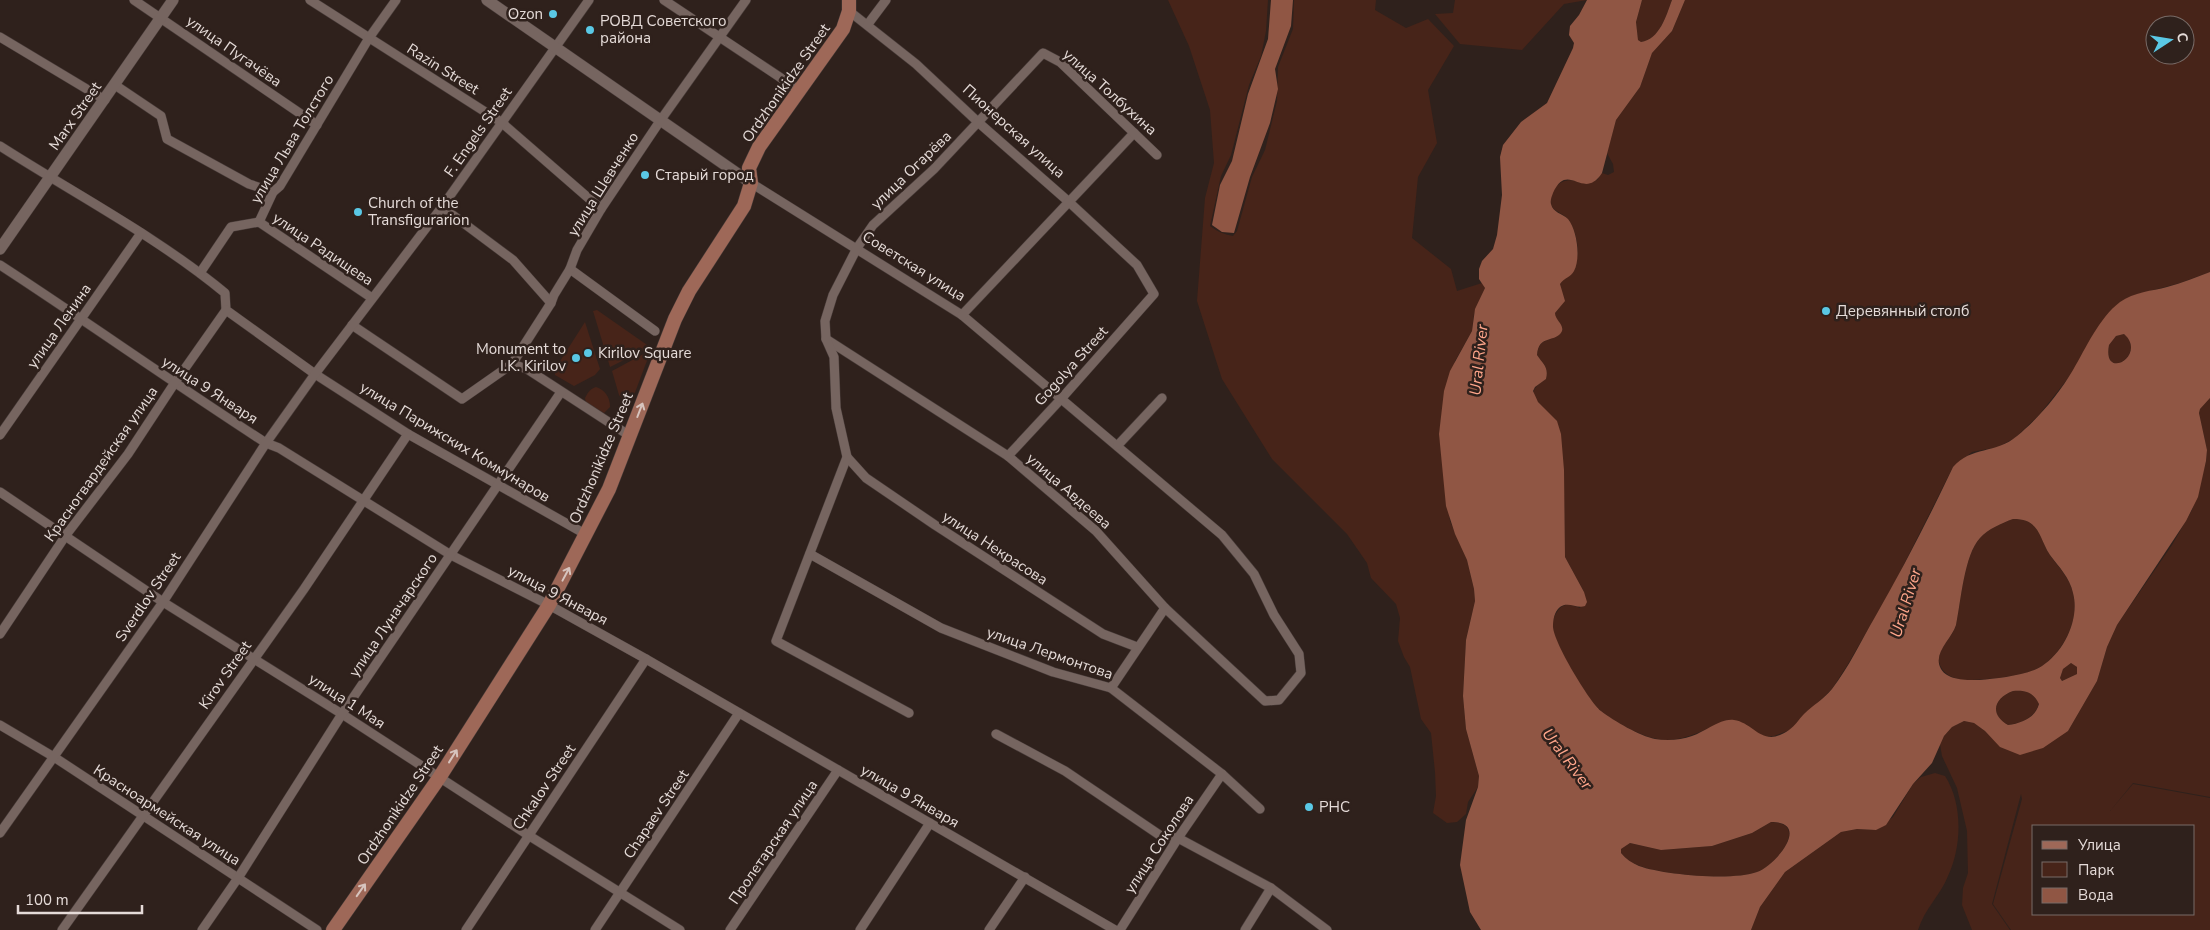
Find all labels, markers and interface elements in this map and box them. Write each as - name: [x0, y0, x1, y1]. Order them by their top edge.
- place label: Ozon: [508, 4, 543, 24]
- marker: Ozon: [547, 8, 559, 20]
- street label: улица Пугачёва: [182, 11, 286, 91]
- place label: РОВД Советского района: [600, 11, 726, 48]
- north arrow: [2145, 15, 2195, 65]
- street label: Ordzhonikidze Street: [737, 19, 835, 146]
- marker: РОВД Советского района: [584, 24, 596, 36]
- text: С: [2172, 31, 2193, 45]
- street label: Razin Street: [403, 39, 484, 100]
- street label: улица Толбухина: [1059, 44, 1161, 140]
- street label: улица Льва Толстого: [246, 71, 338, 207]
- street label: Marx Street: [44, 77, 106, 154]
- street label: Пионерская улица: [959, 80, 1069, 182]
- street label: F. Engels Street: [440, 82, 517, 181]
- street label: улица Огарёва: [866, 126, 956, 214]
- street label: улица Шевченко: [563, 128, 643, 240]
- place label: Старый город: [655, 165, 754, 185]
- marker: Старый город: [639, 169, 651, 181]
- place label: Church of the Transfigurarion: [368, 193, 469, 230]
- marker: Church of the Transfigurarion: [352, 206, 364, 218]
- street label: улица Радищева: [269, 208, 377, 290]
- street label: Советская улица: [859, 226, 969, 306]
- street label: улица Ленина: [22, 280, 96, 372]
- place label: Деревянный столб: [1836, 301, 1969, 321]
- marker: Деревянный столб: [1820, 305, 1832, 317]
- street label: Gogolya Street: [1030, 321, 1113, 410]
- water label: Ural River: [1464, 322, 1494, 397]
- place label: Monument to I.K. Kirilov: [476, 339, 566, 376]
- place label: Kirilov Square: [598, 343, 691, 363]
- marker: Kirilov Square: [582, 347, 594, 359]
- street label: улица 9 Января: [158, 351, 262, 429]
- marker: Monument to I.K. Kirilov: [570, 352, 582, 364]
- street label: улица Парижских Коммунаров: [356, 377, 554, 507]
- street label: Красногвардейская улица: [40, 382, 162, 546]
- street label: Ordzhonikidze Street: [564, 389, 638, 527]
- one-way arrow: [636, 402, 645, 418]
- street label: улица Авдеева: [1022, 449, 1116, 533]
- street label: улица Некрасова: [938, 506, 1052, 590]
- street label: Sverdlov Street: [111, 548, 186, 646]
- street label: улица Луначарского: [344, 549, 442, 681]
- street label: улица 9 Января: [504, 560, 612, 630]
- water label: Ural River: [1885, 564, 1927, 640]
- one-way arrow: [561, 566, 571, 581]
- street label: улица Лермонтова: [984, 622, 1116, 684]
- street label: Kirov Street: [194, 636, 256, 713]
- street label: улица 1 Мая: [305, 669, 389, 733]
- water label: Ural River: [1537, 724, 1598, 795]
- street label: Chkalov Street: [508, 740, 580, 834]
- street label: Ordzhonikidze Street: [352, 741, 448, 869]
- one-way arrow: [448, 750, 458, 764]
- street label: Красноармейская улица: [90, 760, 244, 870]
- street label: улица 9 Января: [857, 760, 963, 832]
- street label: Chapaev Street: [619, 765, 694, 863]
- street label: Пролетарская улица: [724, 776, 822, 908]
- street label: улица Соколова: [1120, 791, 1198, 897]
- place label: РНС: [1319, 797, 1350, 817]
- marker: РНС: [1303, 801, 1315, 813]
- legend: [2032, 825, 2195, 915]
- text: Улица: [2077, 835, 2121, 855]
- text: Парк: [2078, 860, 2114, 880]
- scale bar: [18, 882, 141, 914]
- one-way arrow: [356, 883, 366, 897]
- text: Вода: [2078, 885, 2114, 905]
- text: 100 m: [25, 890, 69, 910]

